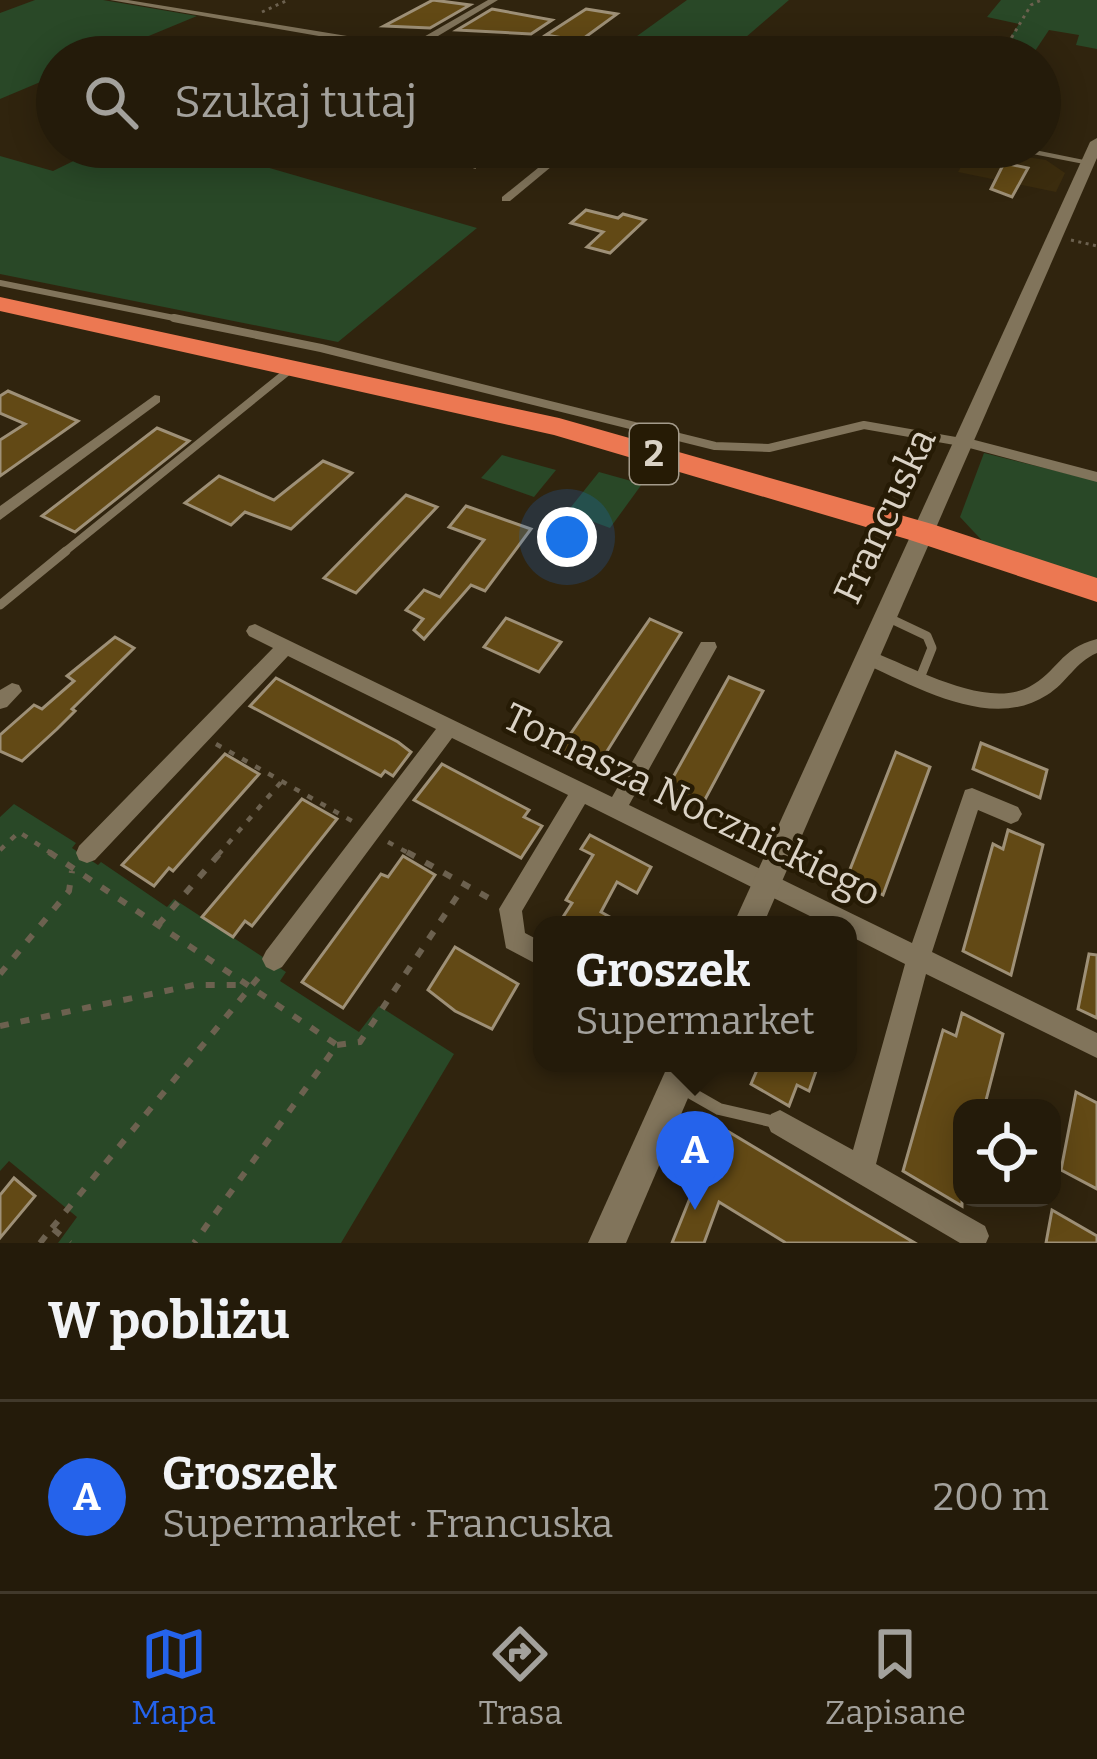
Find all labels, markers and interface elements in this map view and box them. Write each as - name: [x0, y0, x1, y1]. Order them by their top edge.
- search box: [36, 36, 1061, 168]
- icon: search: [78, 69, 144, 135]
- text: Szukaj tutaj: [174, 75, 417, 129]
- street label: Francuska: [824, 421, 946, 611]
- road number: 2: [630, 424, 678, 484]
- your location: [537, 507, 597, 567]
- street label: Tomasza Nocznickiego: [496, 694, 888, 916]
- popup: [533, 916, 857, 1072]
- text: Groszek: [575, 944, 750, 998]
- text: Supermarket: [575, 998, 815, 1044]
- map controls: [953, 1099, 1061, 1207]
- button: locate: [953, 1099, 1061, 1207]
- pin: A: [656, 1111, 734, 1210]
- text: W pobliżu: [48, 1290, 290, 1352]
- text: Groszek: [162, 1447, 337, 1501]
- text: A: [73, 1474, 101, 1520]
- text: 200 m: [933, 1474, 1049, 1520]
- text: Supermarket · Francuska: [162, 1501, 613, 1547]
- tab: Mapa: [131, 1621, 216, 1733]
- tab: Trasa: [478, 1621, 562, 1733]
- tab: Zapisane: [825, 1621, 966, 1733]

